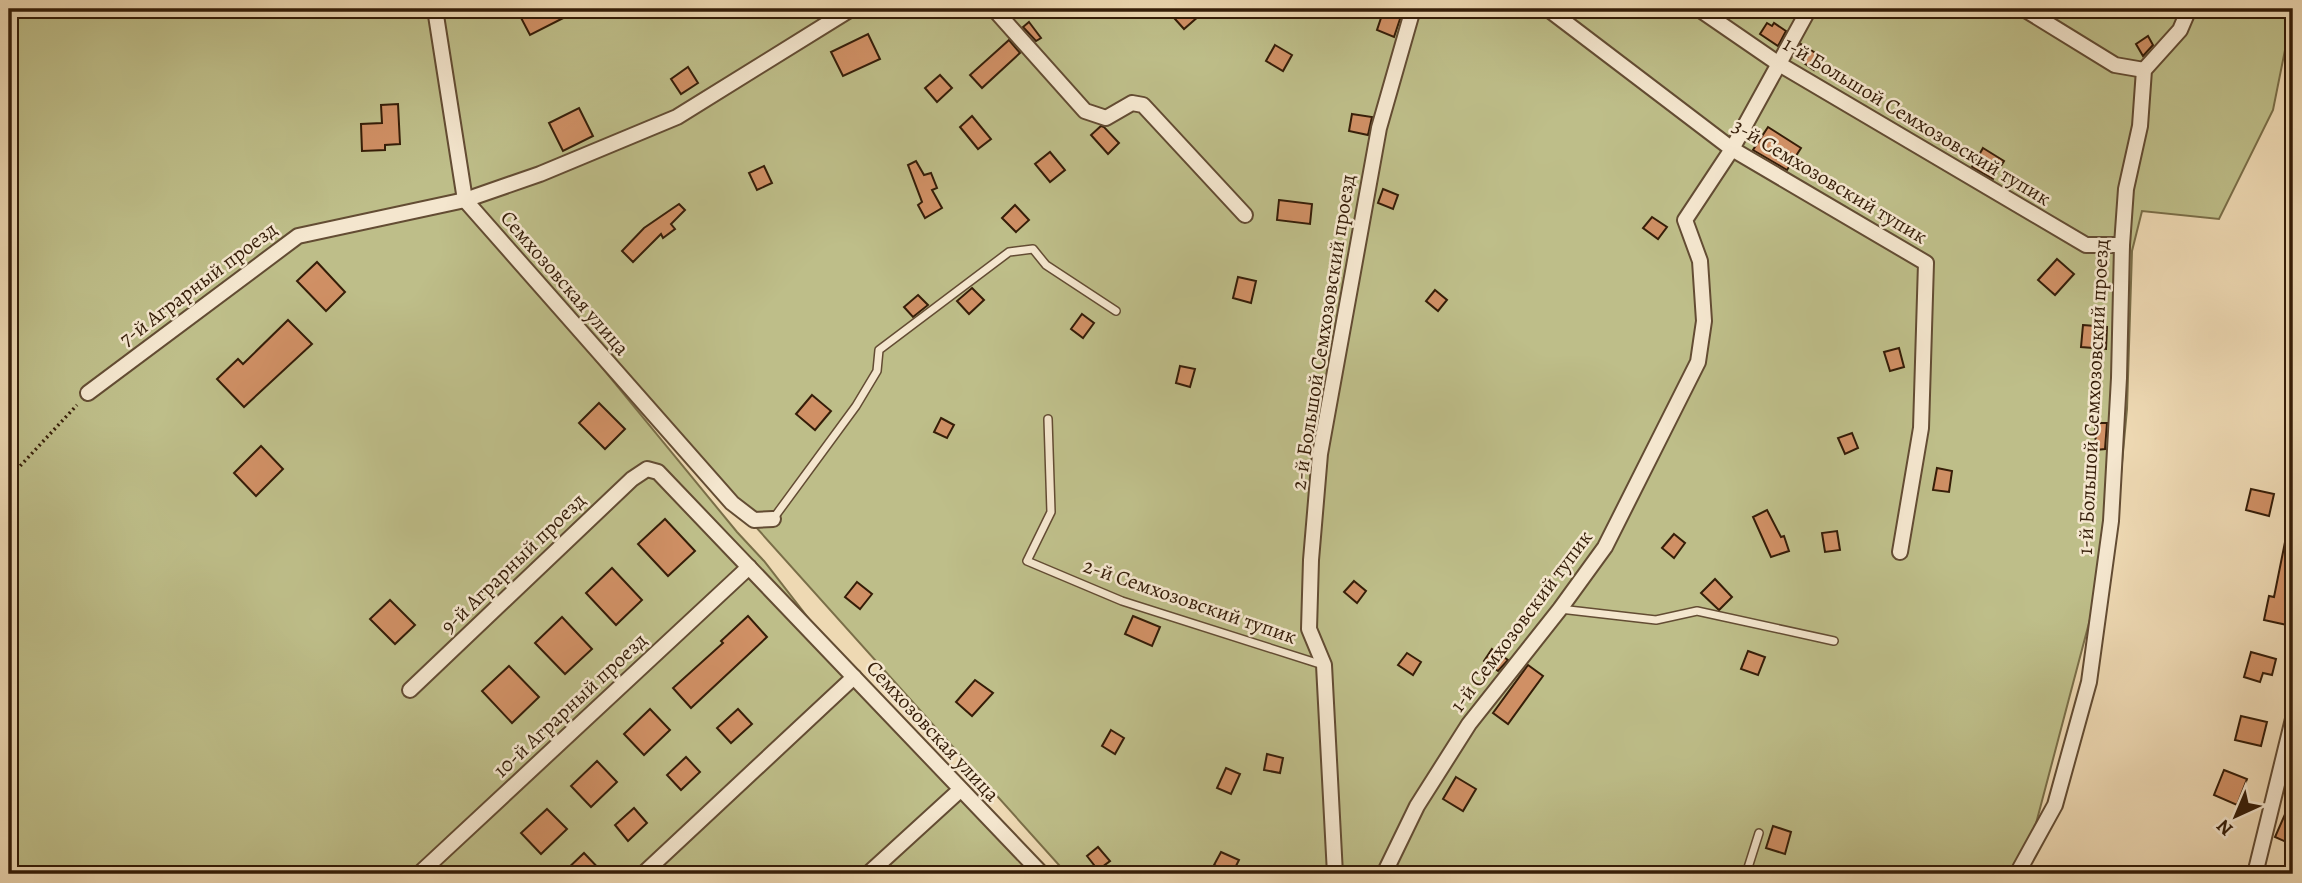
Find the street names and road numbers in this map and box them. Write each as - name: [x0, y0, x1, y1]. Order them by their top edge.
- street label: 1-й Большой Семхозовский тупик: [1778, 30, 2056, 212]
- street label: 3-й Семхозовский тупик: [1727, 112, 1933, 250]
- street label: 2-й Большой Семхозовский проезд: [1284, 172, 1362, 492]
- street label: Семхозовская улица: [494, 205, 636, 362]
- street label: 7-й Аграрный проезд: [113, 215, 283, 353]
- street label: 1-й Большой Семхозовский проезд: [2071, 238, 2115, 556]
- street label: 9-й Аграрный проезд: [434, 486, 592, 640]
- street label: 1-й Семхозовский тупик: [1443, 524, 1599, 718]
- street label: 2-й Семхозовский тупик: [1080, 551, 1300, 651]
- street label: 10-й Аграрный проезд: [487, 626, 653, 784]
- street label: Семхозовская улица: [860, 654, 1006, 808]

